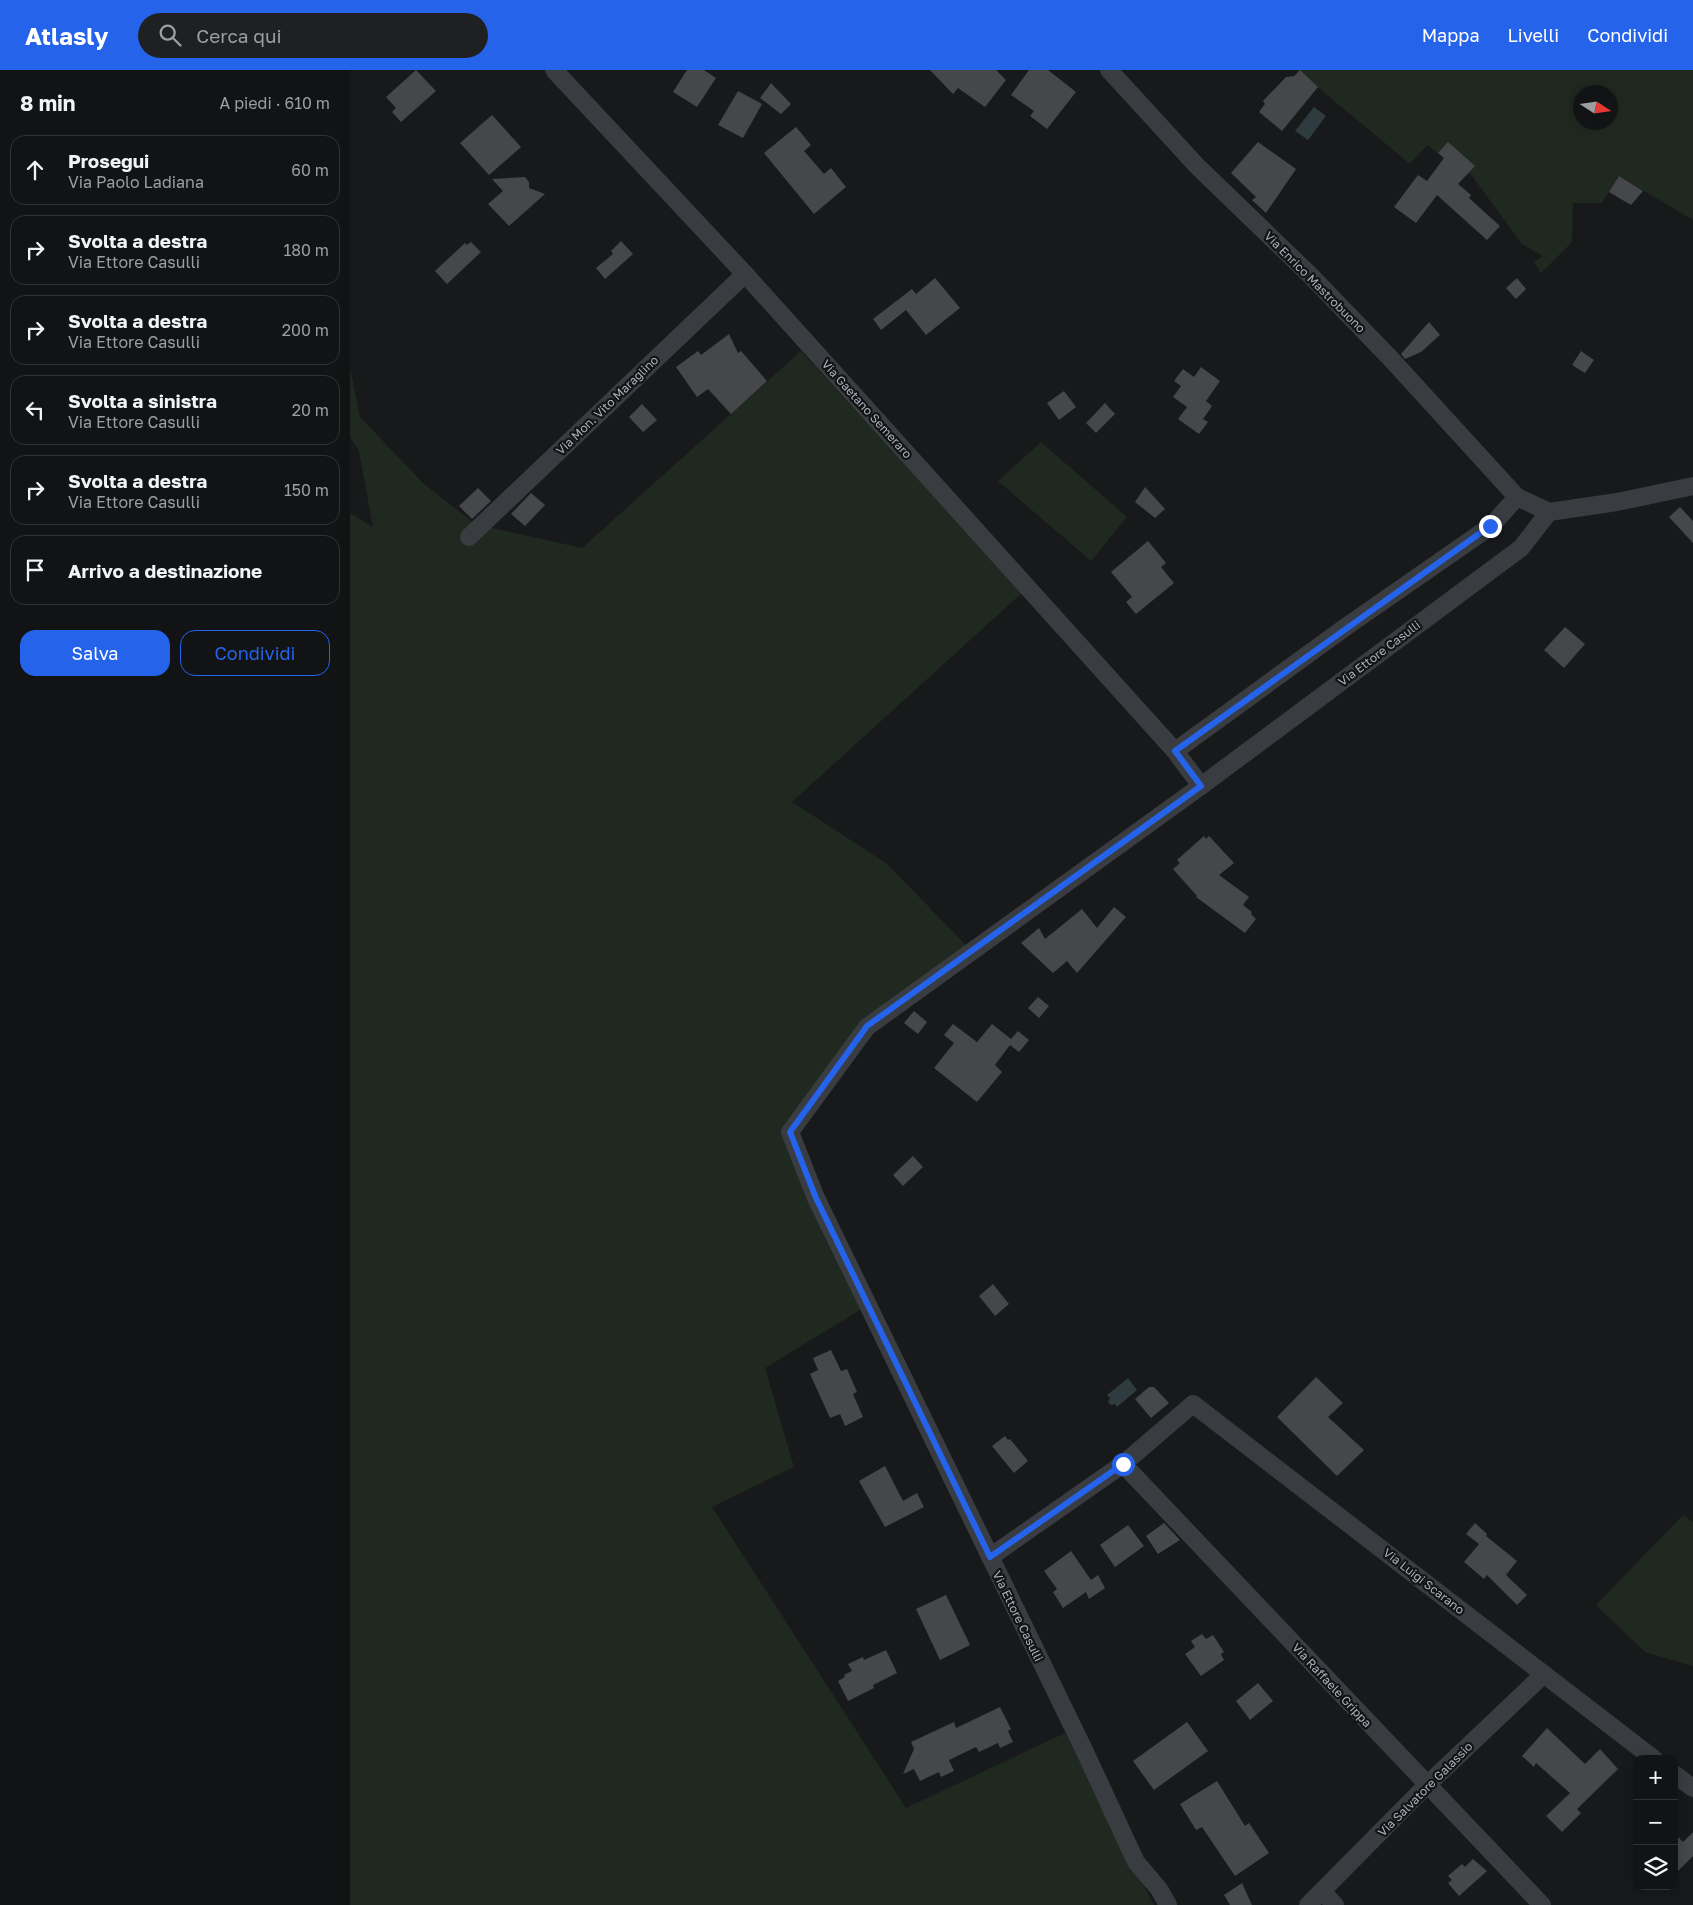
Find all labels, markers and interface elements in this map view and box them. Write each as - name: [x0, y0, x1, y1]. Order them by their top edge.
- search box: [138, 13, 488, 58]
- text: Atlasly: [25, 21, 108, 50]
- icon: search: [156, 21, 184, 49]
- text: Cerca qui: [196, 24, 282, 47]
- text: Mappa: [1422, 24, 1480, 46]
- text: Livelli: [1508, 24, 1559, 46]
- text: Condividi: [1587, 24, 1668, 46]
- north arrow: [1573, 85, 1618, 130]
- text: 8 min: [20, 90, 76, 116]
- text: A piedi · 610 m: [219, 93, 330, 113]
- text: Prosegui: [68, 149, 149, 172]
- icon: ahead: [21, 156, 49, 184]
- text: 60 m: [291, 160, 329, 180]
- text: Via Paolo Ladiana: [68, 172, 204, 192]
- street label: Via Enrico Mastrobuono: [1261, 228, 1369, 336]
- text: Svolta a destra: [68, 229, 207, 252]
- icon: right: [21, 236, 49, 264]
- text: 180 m: [283, 240, 329, 260]
- text: Via Ettore Casulli: [68, 252, 200, 272]
- text: Svolta a destra: [68, 309, 207, 332]
- icon: right: [21, 316, 49, 344]
- text: 200 m: [282, 320, 329, 340]
- text: Via Ettore Casulli: [68, 332, 200, 352]
- street label: Via Mon. Vito Maraglino: [553, 352, 661, 458]
- street label: Via Gaetano Semeraro: [819, 357, 915, 461]
- text: Svolta a sinistra: [68, 389, 217, 412]
- icon: left: [21, 396, 49, 424]
- text: 20 m: [292, 400, 329, 420]
- text: Via Ettore Casulli: [68, 412, 200, 432]
- text: Svolta a destra: [68, 469, 207, 492]
- icon: right: [21, 476, 49, 504]
- text: 150 m: [284, 480, 329, 500]
- text: Via Ettore Casulli: [68, 492, 200, 512]
- route end: [1479, 515, 1502, 538]
- icon: arrive: [21, 556, 49, 584]
- text: Arrivo a destinazione: [68, 559, 262, 582]
- street label: Via Ettore Casulli: [1335, 617, 1423, 689]
- button: Salva: [20, 630, 170, 676]
- button: Condividi: [180, 630, 330, 676]
- route start: [1112, 1453, 1135, 1476]
- street label: Via Luigi Scarano: [1381, 1545, 1467, 1617]
- street label: Via Ettore Casulli: [990, 1568, 1046, 1664]
- street label: Via Raffaele Grippa: [1289, 1640, 1375, 1730]
- street label: Via Salvatore Galassio: [1375, 1739, 1475, 1839]
- map controls: [1633, 1755, 1678, 1890]
- button: +: [1633, 1755, 1678, 1800]
- button: −: [1633, 1800, 1678, 1845]
- button: layers: [1633, 1845, 1678, 1890]

